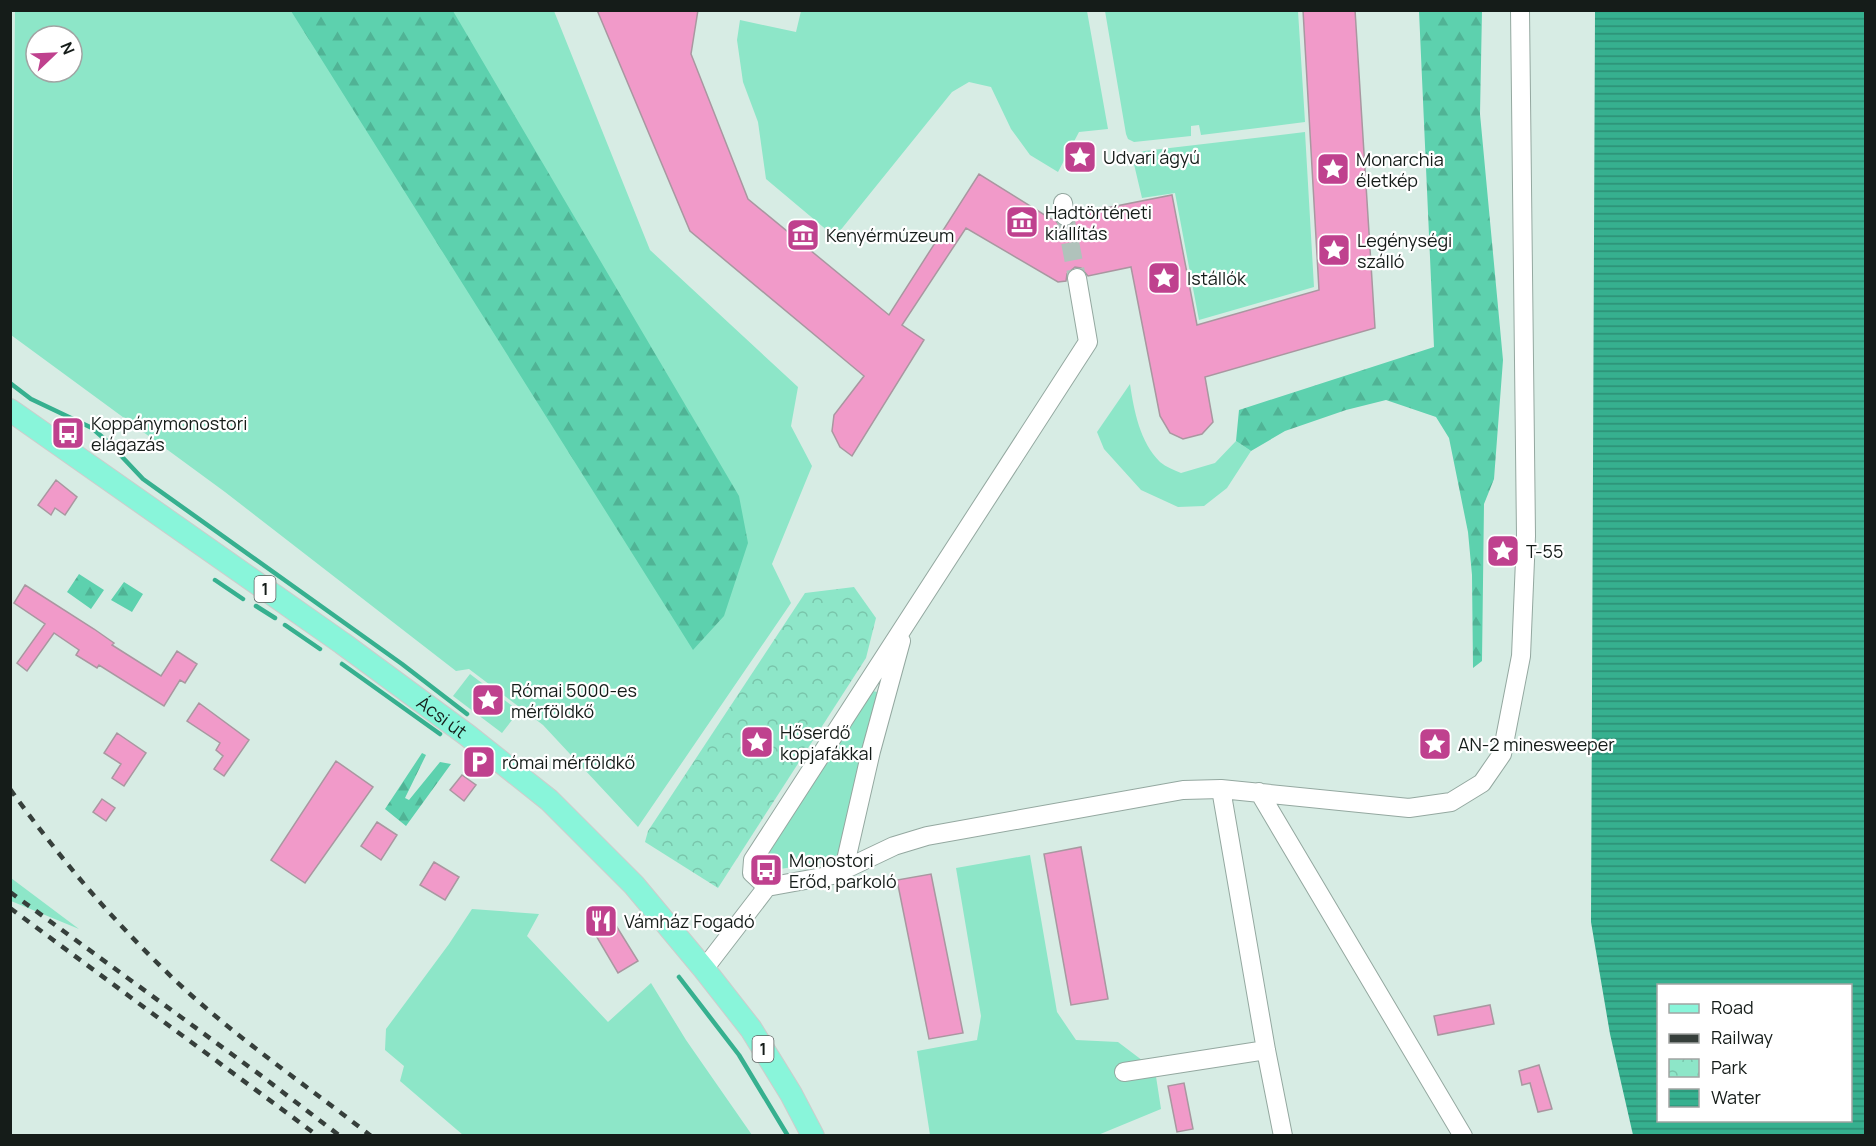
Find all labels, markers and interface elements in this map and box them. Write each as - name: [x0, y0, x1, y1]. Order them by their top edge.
- north arrow: [24, 24, 84, 84]
- text: N: [55, 39, 80, 58]
- place icon: Udvari ágyú: [1062, 139, 1098, 175]
- place label: Udvari ágyú: [1103, 145, 1200, 169]
- place label: Monarchia életkép: [1356, 147, 1444, 192]
- place icon: Monarchia életkép: [1315, 151, 1351, 187]
- place label: Hadtörténeti kiállítás: [1045, 200, 1152, 245]
- museum icon: Hadtörténeti kiállítás: [1004, 204, 1040, 240]
- museum icon: Kenyérmúzeum: [785, 217, 821, 253]
- place label: Kenyérmúzeum: [826, 223, 954, 247]
- place label: Legénységi szálló: [1357, 228, 1452, 273]
- place icon: Legénységi szálló: [1316, 232, 1352, 268]
- place icon: Istállók: [1146, 260, 1182, 296]
- place label: Istállók: [1187, 266, 1247, 290]
- place label: Koppánymonostori elágazás: [91, 411, 247, 456]
- bus stop icon: Koppánymonostori elágazás: [50, 415, 86, 451]
- place icon: T-55: [1485, 533, 1521, 569]
- place label: T-55: [1526, 539, 1563, 563]
- road number: 1: [254, 576, 276, 602]
- place label: Római 5000-es mérföldkő: [511, 678, 637, 723]
- place icon: Római 5000-es mérföldkő: [470, 682, 506, 718]
- street label: Ácsi út: [412, 690, 472, 743]
- place label: Hőserdő kopjafákkal: [780, 720, 873, 765]
- place icon: Hőserdő kopjafákkal: [739, 724, 775, 760]
- place icon: AN-2 minesweeper: [1417, 726, 1453, 762]
- place label: AN-2 minesweeper: [1458, 732, 1615, 756]
- parking icon: római mérföldkő: [461, 744, 497, 780]
- place label: római mérföldkő: [502, 750, 635, 774]
- place label: Monostori Erőd, parkoló: [789, 848, 897, 893]
- bus stop icon: Monostori Erőd, parkoló: [748, 852, 784, 888]
- restaurant icon: Vámház Fogadó: [583, 903, 619, 939]
- place label: Vámház Fogadó: [624, 909, 755, 933]
- legend: [1657, 984, 1852, 1122]
- text: Road: [1711, 995, 1754, 1019]
- text: Railway: [1711, 1025, 1773, 1049]
- road number: 1: [752, 1036, 774, 1062]
- text: Park: [1711, 1055, 1748, 1079]
- text: Water: [1711, 1085, 1761, 1109]

